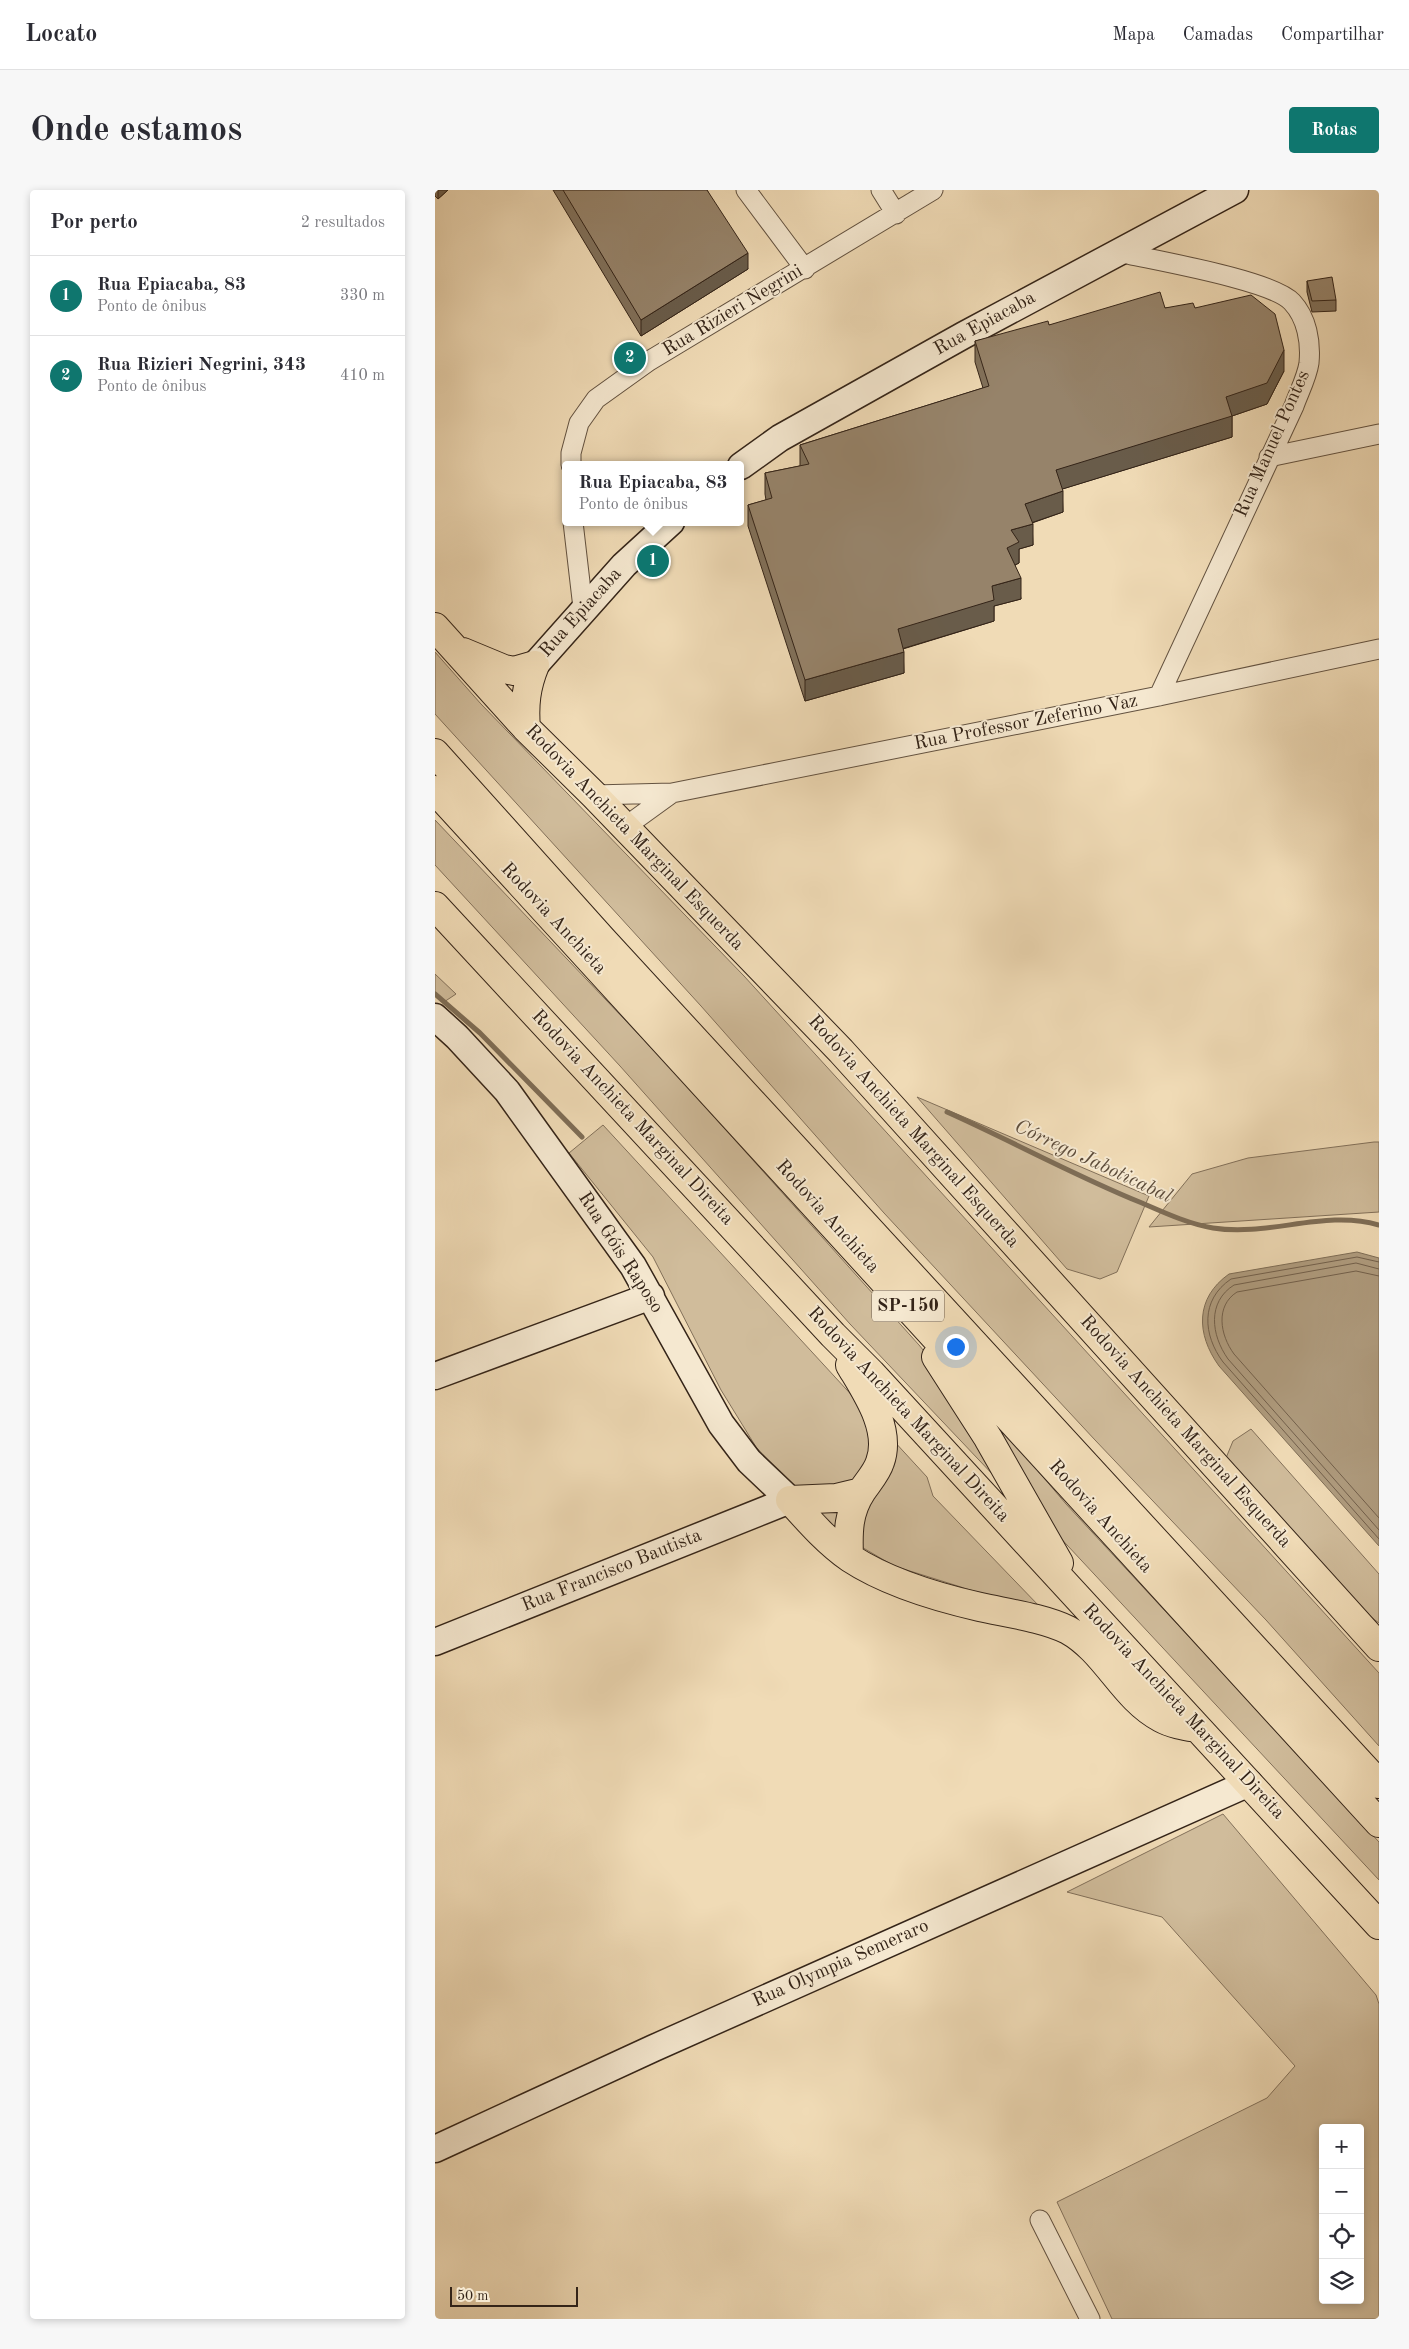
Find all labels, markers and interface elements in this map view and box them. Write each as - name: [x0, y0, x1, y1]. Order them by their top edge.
- text: Locato: [25, 23, 97, 47]
- text: Mapa: [1113, 26, 1155, 44]
- text: Camadas: [1183, 26, 1253, 44]
- text: Compartilhar: [1281, 26, 1384, 44]
- button: Rotas: [1289, 107, 1379, 153]
- text: Onde estamos: [30, 113, 242, 148]
- text: Por perto: [50, 212, 138, 233]
- text: 2 resultados: [301, 215, 385, 231]
- street label: Rua Rizieri Negrini: [660, 262, 806, 360]
- text: Rua Epiacaba, 83: [97, 276, 246, 295]
- text: 1: [61, 288, 71, 304]
- text: 330 m: [340, 288, 385, 304]
- street label: Rua Epiacaba: [931, 288, 1039, 360]
- text: Ponto de ônibus: [97, 299, 206, 315]
- pin: 2: [614, 339, 646, 377]
- text: Rua Rizieri Negrini, 343: [97, 356, 306, 375]
- text: 2: [61, 368, 71, 384]
- text: 410 m: [340, 368, 385, 384]
- street label: Rua Manuel Pontes: [1232, 368, 1314, 520]
- text: Ponto de ônibus: [97, 379, 206, 395]
- popup: [562, 461, 744, 526]
- text: Rua Epiacaba, 83: [579, 474, 727, 493]
- text: Ponto de ônibus: [579, 497, 688, 513]
- pin: 1: [637, 542, 669, 580]
- street label: Rua Epiacaba: [536, 564, 626, 661]
- street label: Rua Professor Zeferino Vaz: [912, 692, 1140, 754]
- street label: Rodovia Anchieta Marginal Esquerda: [520, 720, 748, 956]
- street label: Rodovia Anchieta: [495, 858, 611, 980]
- street label: Rodovia Anchieta Marginal Direita: [527, 1007, 737, 1230]
- street label: Rodovia Anchieta Marginal Esquerda: [802, 1011, 1024, 1253]
- water label: Córrego Jaboticabal: [1011, 1117, 1175, 1207]
- street label: Rodovia Anchieta: [770, 1156, 884, 1278]
- street label: Rua Góis Raposo: [574, 1189, 666, 1317]
- road number: SP-150: [872, 1290, 944, 1322]
- street label: Rodovia Anchieta Marginal Direita: [803, 1304, 1013, 1527]
- street label: Rodovia Anchieta Marginal Esquerda: [1074, 1311, 1296, 1553]
- your location: [943, 1334, 969, 1360]
- street label: Rodovia Anchieta: [1043, 1456, 1157, 1578]
- street label: Rua Francisco Bautista: [519, 1526, 705, 1616]
- street label: Rodovia Anchieta Marginal Direita: [1078, 1601, 1288, 1824]
- street label: Rua Olympia Semeraro: [750, 1917, 932, 2011]
- map controls: [1319, 2124, 1364, 2304]
- button: +: [1319, 2124, 1364, 2169]
- button: −: [1319, 2169, 1364, 2214]
- button: locate: [1319, 2214, 1364, 2259]
- button: layers: [1319, 2259, 1364, 2304]
- scale bar: [450, 2284, 577, 2307]
- text: 50 m: [457, 2289, 488, 2303]

